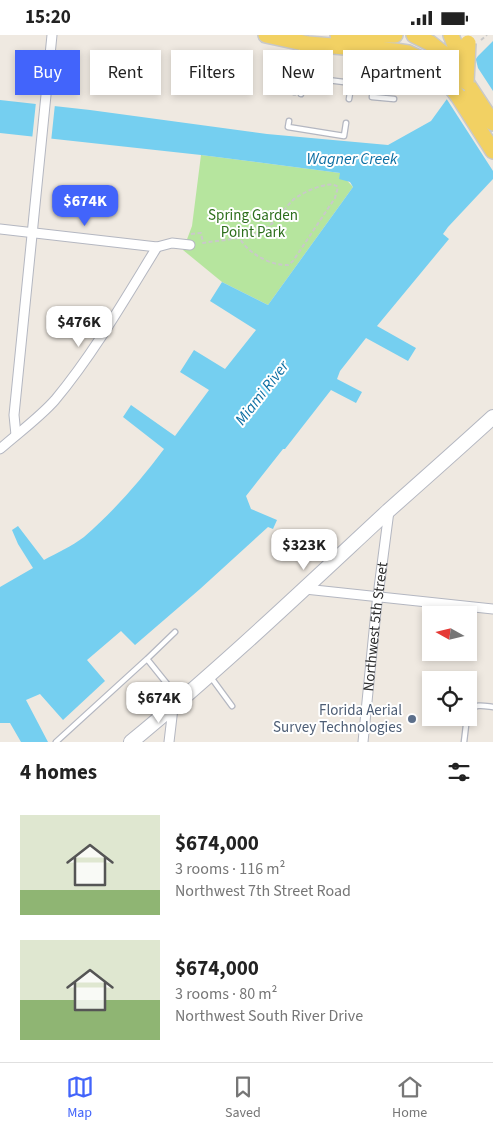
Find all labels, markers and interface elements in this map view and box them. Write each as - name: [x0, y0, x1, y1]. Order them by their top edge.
- text: 15:20: [25, 4, 71, 31]
- chip: Buy: [15, 50, 80, 95]
- chip: Rent: [90, 50, 161, 95]
- chip: Filters: [171, 50, 253, 95]
- chip: New: [263, 50, 333, 95]
- chip: Apartment: [343, 50, 459, 95]
- water label: Wagner Creek: [307, 148, 398, 170]
- pin: $674K: [50, 185, 120, 227]
- text: $674K: [63, 190, 107, 212]
- park label: Spring Garden Point Park: [208, 205, 298, 243]
- pin: $476K: [44, 305, 114, 348]
- text: $476K: [57, 311, 101, 333]
- water label: Miami River: [230, 355, 295, 430]
- pin: $323K: [269, 529, 339, 571]
- text: $323K: [282, 534, 326, 556]
- street label: Northwest 5th Street: [358, 561, 393, 692]
- north arrow: [422, 606, 478, 661]
- map controls: [422, 606, 477, 726]
- button: locate: [422, 671, 477, 726]
- pin: $674K: [124, 681, 194, 724]
- text: $674K: [137, 687, 181, 709]
- place label: Florida Aerial Survey Technologies: [273, 700, 402, 738]
- marker: Florida Aerial Survey Technologies: [406, 713, 418, 725]
- text: 4 homes: [20, 757, 97, 787]
- icon: filters: [445, 758, 473, 786]
- text: $674,000: [175, 828, 259, 858]
- icon: home: [60, 835, 120, 895]
- text: 3 rooms · 116 m²: [175, 858, 285, 880]
- text: Northwest 7th Street Road: [175, 880, 351, 902]
- text: $674,000: [175, 953, 259, 983]
- icon: home: [60, 960, 120, 1020]
- text: 3 rooms · 80 m²: [175, 983, 277, 1005]
- text: Northwest South River Drive: [175, 1005, 363, 1027]
- tab: Map: [66, 1073, 94, 1123]
- tab: Saved: [225, 1073, 261, 1123]
- tab: Home: [392, 1073, 427, 1123]

